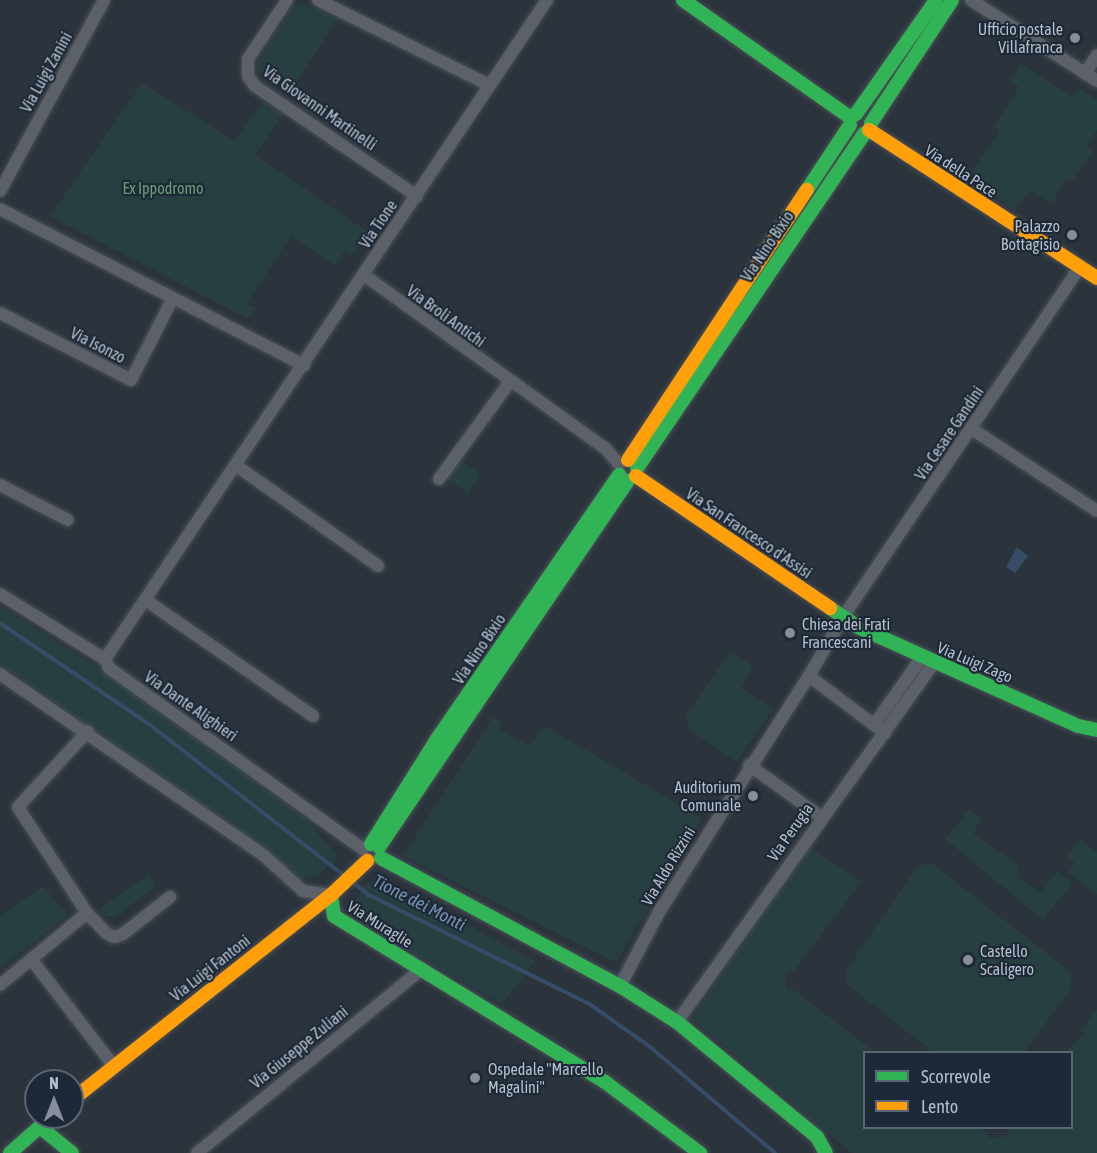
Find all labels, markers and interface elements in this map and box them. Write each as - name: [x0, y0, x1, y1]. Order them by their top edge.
- place label: Ufficio postale Villafranca: [978, 19, 1063, 57]
- street label: Via Luigi Zanini: [16, 28, 76, 116]
- marker: Ufficio postale Villafranca: [1068, 31, 1082, 45]
- street label: Via Giovanni Martinelli: [260, 62, 380, 154]
- street label: Via della Pace: [921, 141, 1001, 201]
- park label: Ex Ippodromo: [122, 178, 204, 198]
- street label: Via Tione: [355, 196, 401, 252]
- street label: Via Nino Bixio: [736, 207, 798, 285]
- place label: Palazzo Bottagisio: [1001, 216, 1060, 254]
- marker: Palazzo Bottagisio: [1065, 228, 1079, 242]
- street label: Via Broli Antichi: [403, 281, 489, 351]
- street label: Via Isonzo: [67, 323, 129, 367]
- street label: Via Cesare Gandini: [910, 382, 988, 484]
- street label: Via San Francesco d'Assisi: [682, 484, 816, 582]
- street label: Via Nino Bixio: [448, 610, 510, 688]
- place label: Chiesa dei Frati Francescani: [802, 614, 890, 652]
- marker: Chiesa dei Frati Francescani: [783, 626, 797, 640]
- street label: Via Luigi Zago: [934, 637, 1016, 687]
- street label: Via Dante Alighieri: [141, 667, 241, 745]
- place label: Auditorium Comunale: [675, 777, 741, 815]
- marker: Auditorium Comunale: [746, 789, 760, 803]
- street label: Via Perugia: [763, 799, 817, 865]
- street label: Via Aldo Rizzini: [637, 823, 699, 909]
- water label: Tione dei Monti: [369, 870, 469, 936]
- street label: Via Muraglie: [344, 896, 416, 952]
- street label: Via Luigi Fantoni: [166, 931, 254, 1005]
- place label: Castello Scaligero: [980, 941, 1034, 979]
- marker: Castello Scaligero: [961, 953, 975, 967]
- street label: Via Giuseppe Zuliani: [246, 1002, 352, 1092]
- legend: [863, 1051, 1073, 1129]
- place label: Ospedale "Marcello Magalini": [488, 1059, 603, 1097]
- text: Scorrevole: [921, 1066, 991, 1087]
- north arrow: [24, 1069, 84, 1129]
- marker: Ospedale "Marcello Magalini": [466, 1069, 484, 1087]
- text: N: [49, 1074, 59, 1092]
- text: Lento: [921, 1096, 958, 1117]

